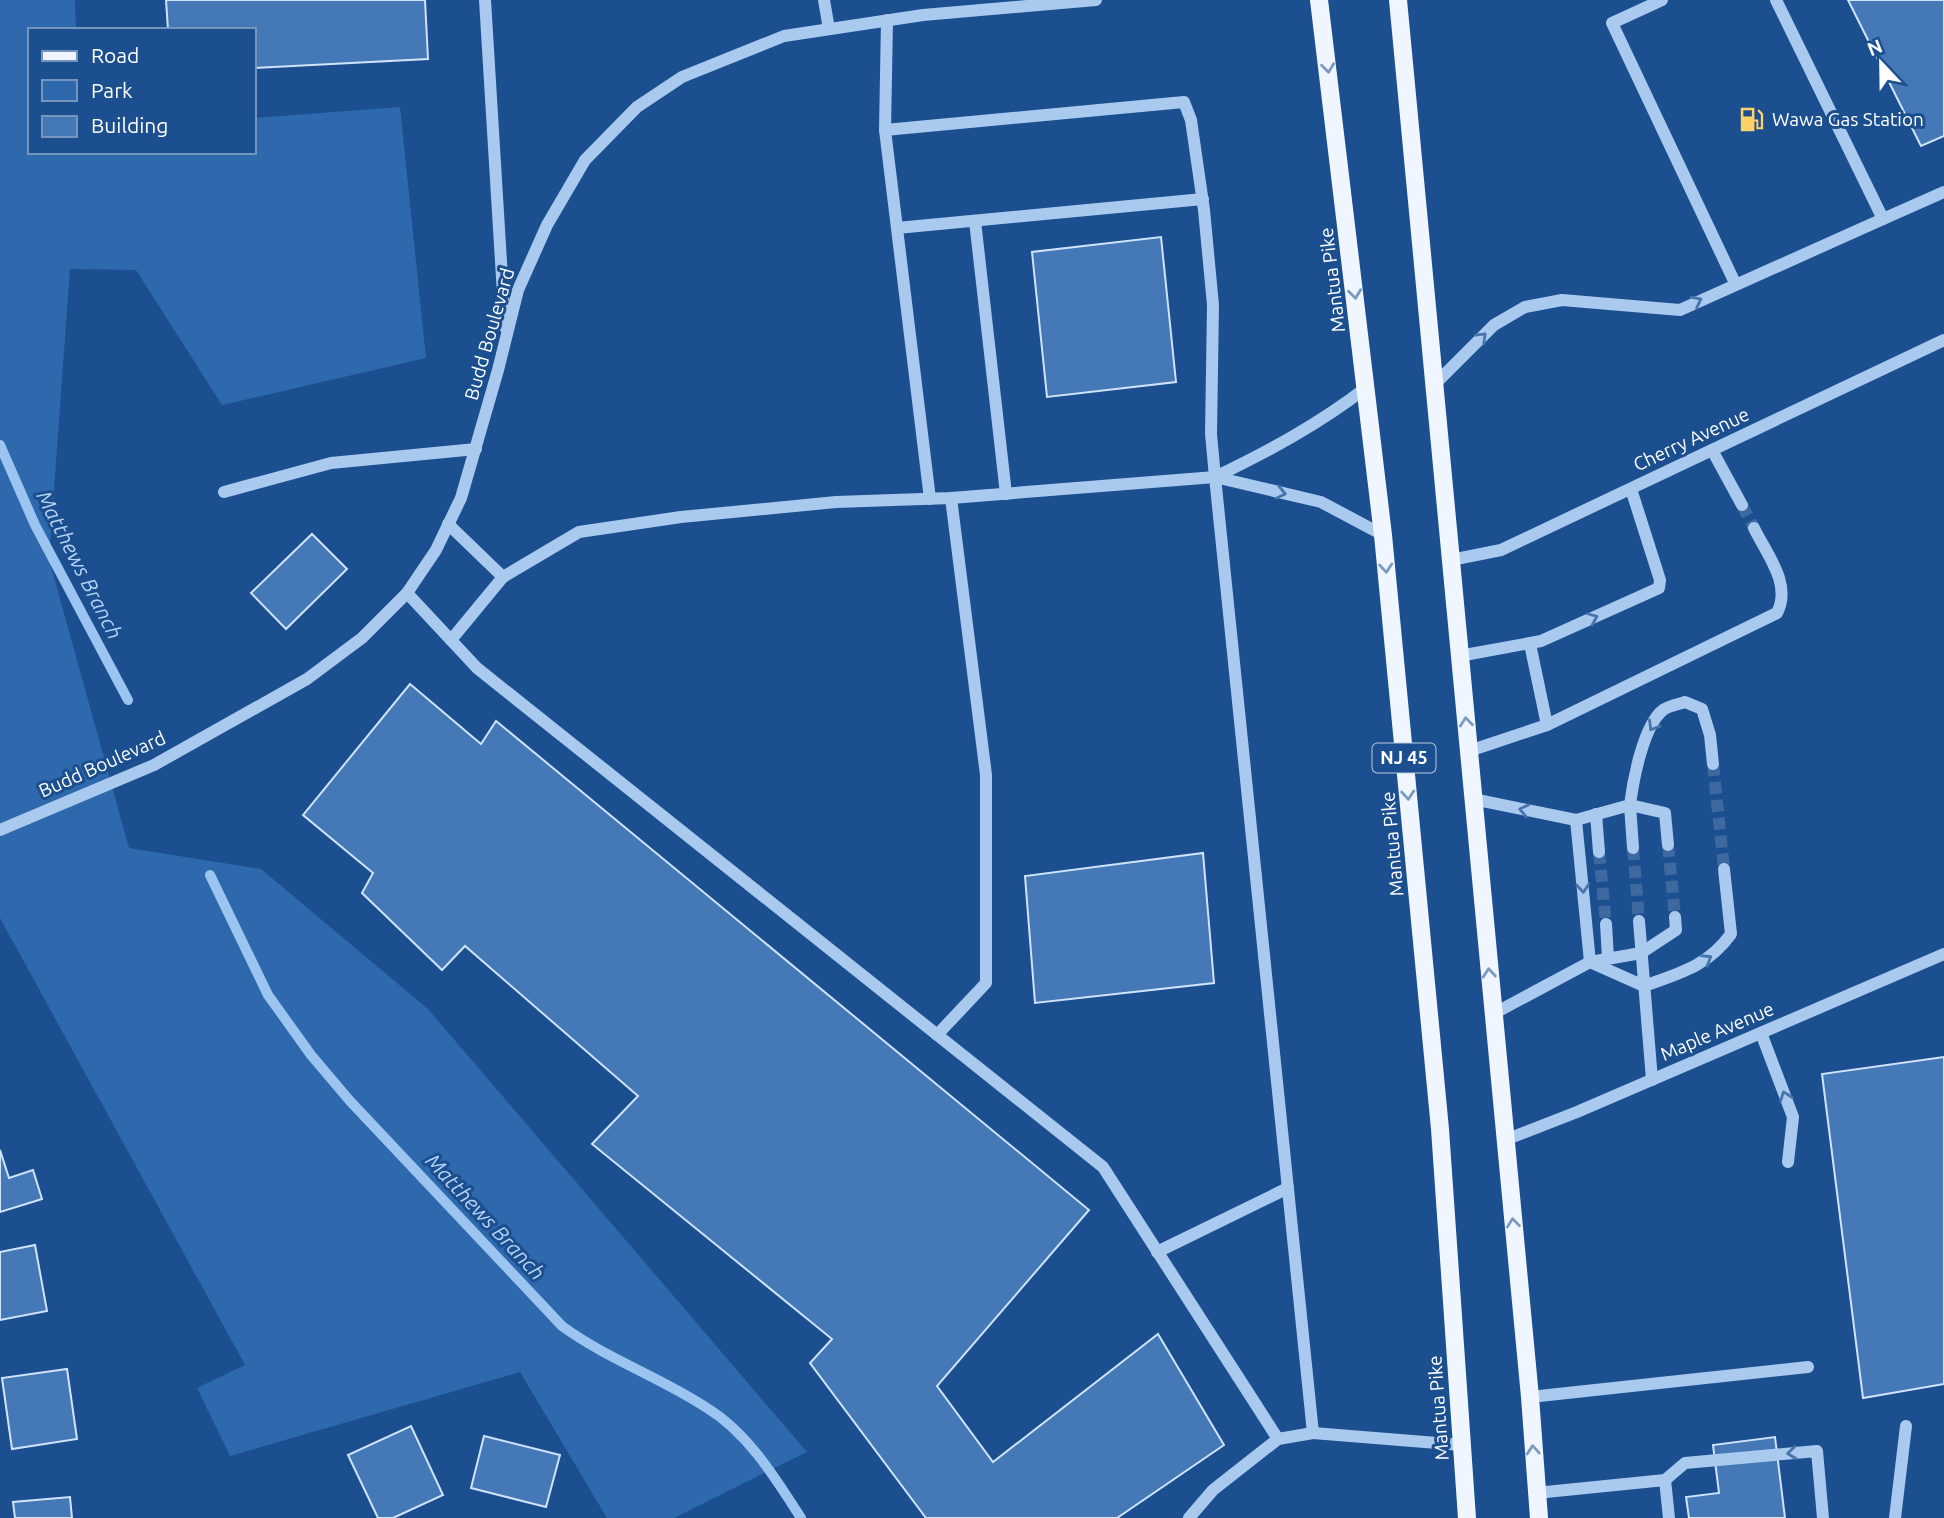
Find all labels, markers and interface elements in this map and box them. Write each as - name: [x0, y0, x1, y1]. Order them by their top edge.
- legend: [28, 28, 256, 154]
- north arrow: [1846, 28, 1916, 98]
- text: N: [1864, 34, 1885, 60]
- text: Road: [91, 43, 139, 67]
- one-way arrow: [1320, 62, 1335, 74]
- text: Park: [91, 78, 133, 102]
- fuel station icon: Wawa Gas Station: [1738, 105, 1766, 133]
- place label: Wawa Gas Station: [1772, 108, 1924, 130]
- text: Building: [91, 113, 168, 137]
- street label: Mantua Pike: [1315, 226, 1349, 334]
- street label: Budd Boulevard: [460, 265, 518, 403]
- one-way arrow: [1348, 288, 1363, 299]
- one-way arrow: [1690, 296, 1702, 310]
- one-way arrow: [1474, 332, 1487, 345]
- street label: Cherry Avenue: [1630, 403, 1752, 475]
- one-way arrow: [1275, 485, 1287, 499]
- water label: Matthews Branch: [32, 486, 128, 643]
- one-way arrow: [1378, 563, 1393, 574]
- one-way arrow: [1587, 613, 1599, 627]
- one-way arrow: [1459, 716, 1474, 727]
- one-way arrow: [1648, 719, 1661, 732]
- street label: Budd Boulevard: [35, 726, 169, 802]
- road number: NJ 45: [1372, 744, 1436, 772]
- one-way arrow: [1400, 790, 1415, 801]
- street label: Mantua Pike: [1376, 791, 1408, 897]
- one-way arrow: [1519, 803, 1531, 818]
- one-way arrow: [1575, 883, 1590, 894]
- one-way arrow: [1699, 955, 1712, 968]
- one-way arrow: [1482, 967, 1497, 978]
- street label: Maple Avenue: [1657, 997, 1777, 1065]
- one-way arrow: [1779, 1090, 1793, 1102]
- water label: Matthews Branch: [421, 1148, 550, 1284]
- one-way arrow: [1506, 1218, 1521, 1229]
- street label: Mantua Pike: [1423, 1355, 1453, 1461]
- one-way arrow: [1526, 1444, 1541, 1455]
- one-way arrow: [1786, 1445, 1797, 1460]

